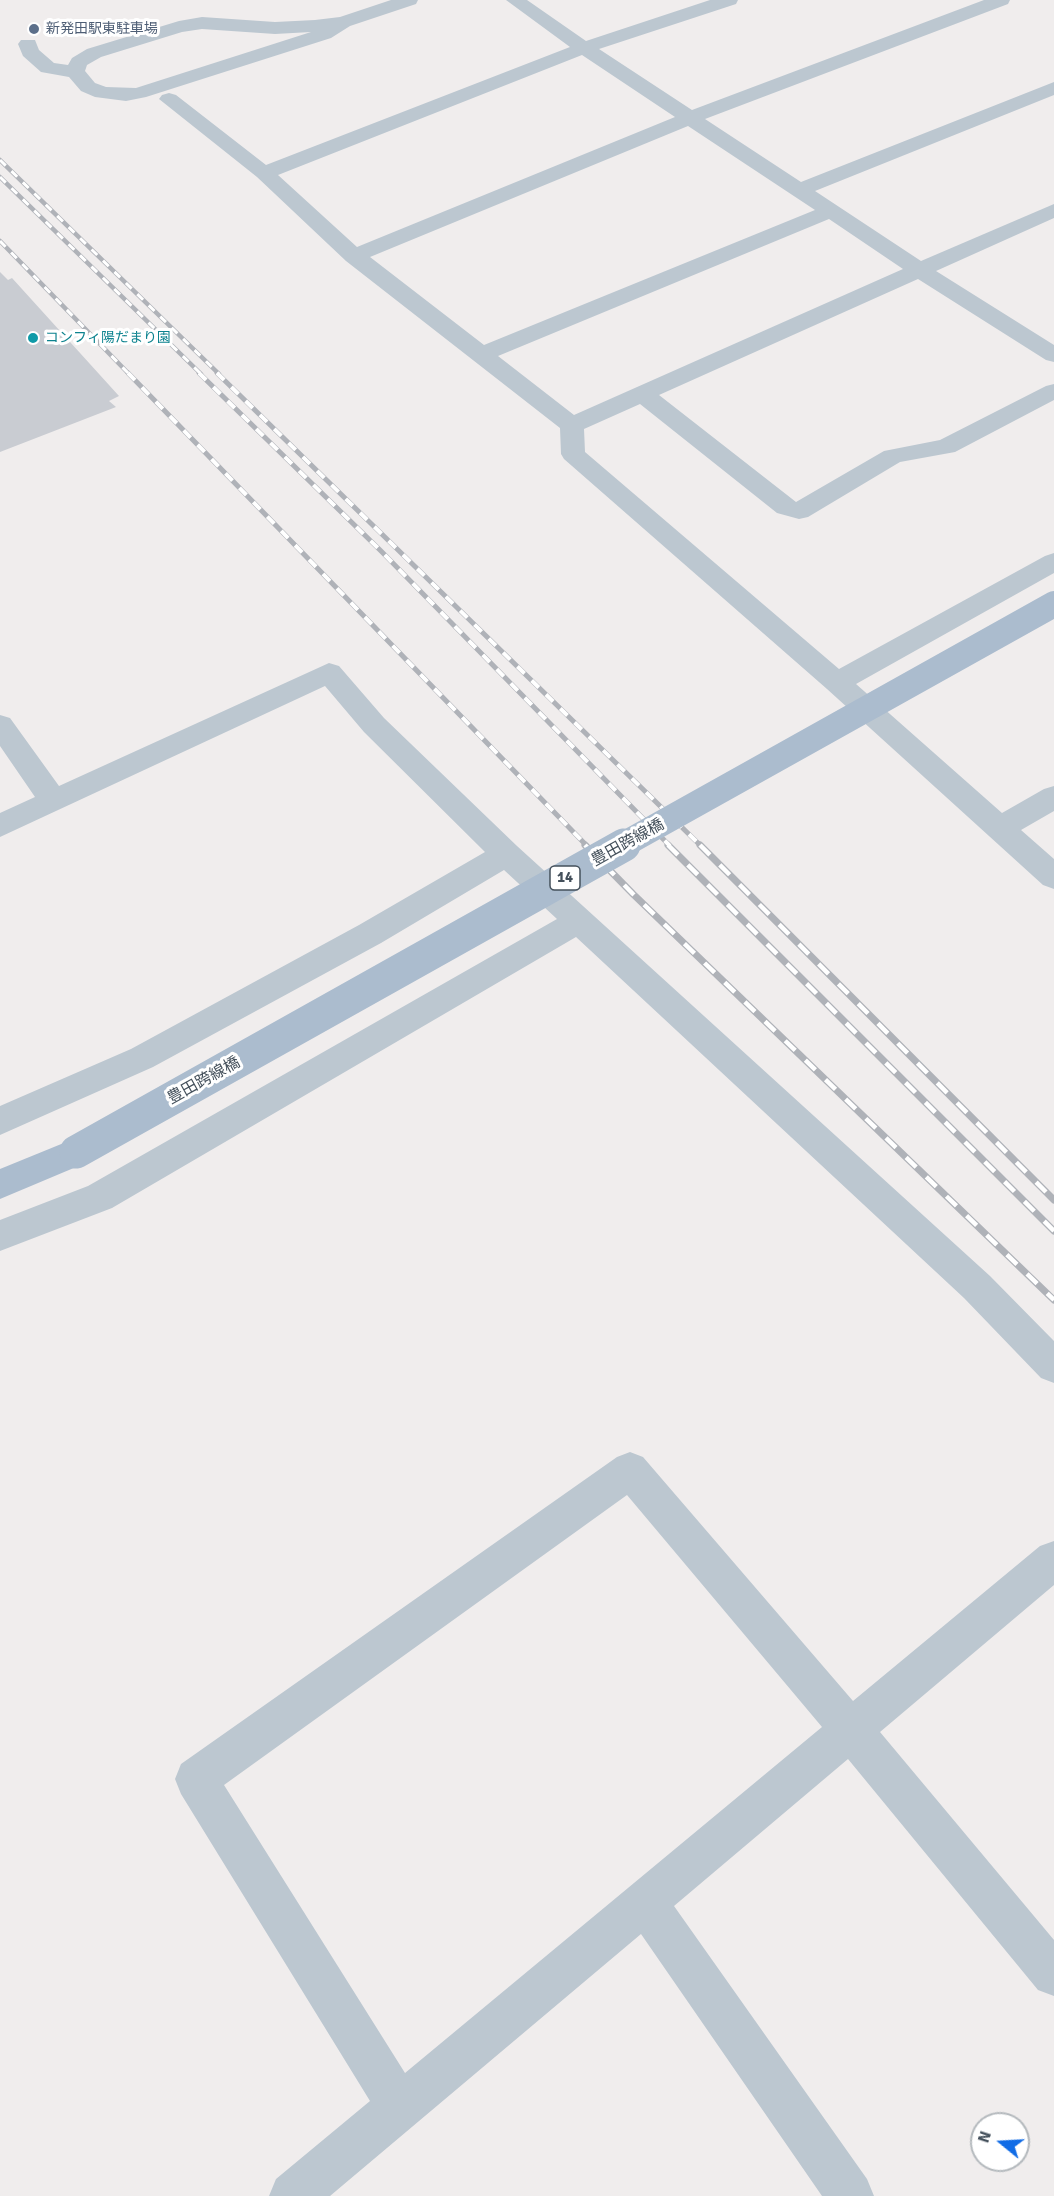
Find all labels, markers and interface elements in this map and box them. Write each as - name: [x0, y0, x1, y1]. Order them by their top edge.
- place label: 新発田駅東駐車場: [46, 21, 158, 37]
- marker: 新発田駅東駐車場: [27, 22, 41, 36]
- place label: コンフィ陽だまり園: [45, 330, 171, 346]
- marker: コンフィ陽だまり園: [26, 331, 40, 345]
- street label: 豊田跨線橋: [588, 815, 668, 871]
- road number: 14: [550, 866, 580, 890]
- street label: 豊田跨線橋: [164, 1053, 244, 1109]
- north arrow: [970, 2112, 1030, 2172]
- text: N: [974, 2129, 996, 2145]

